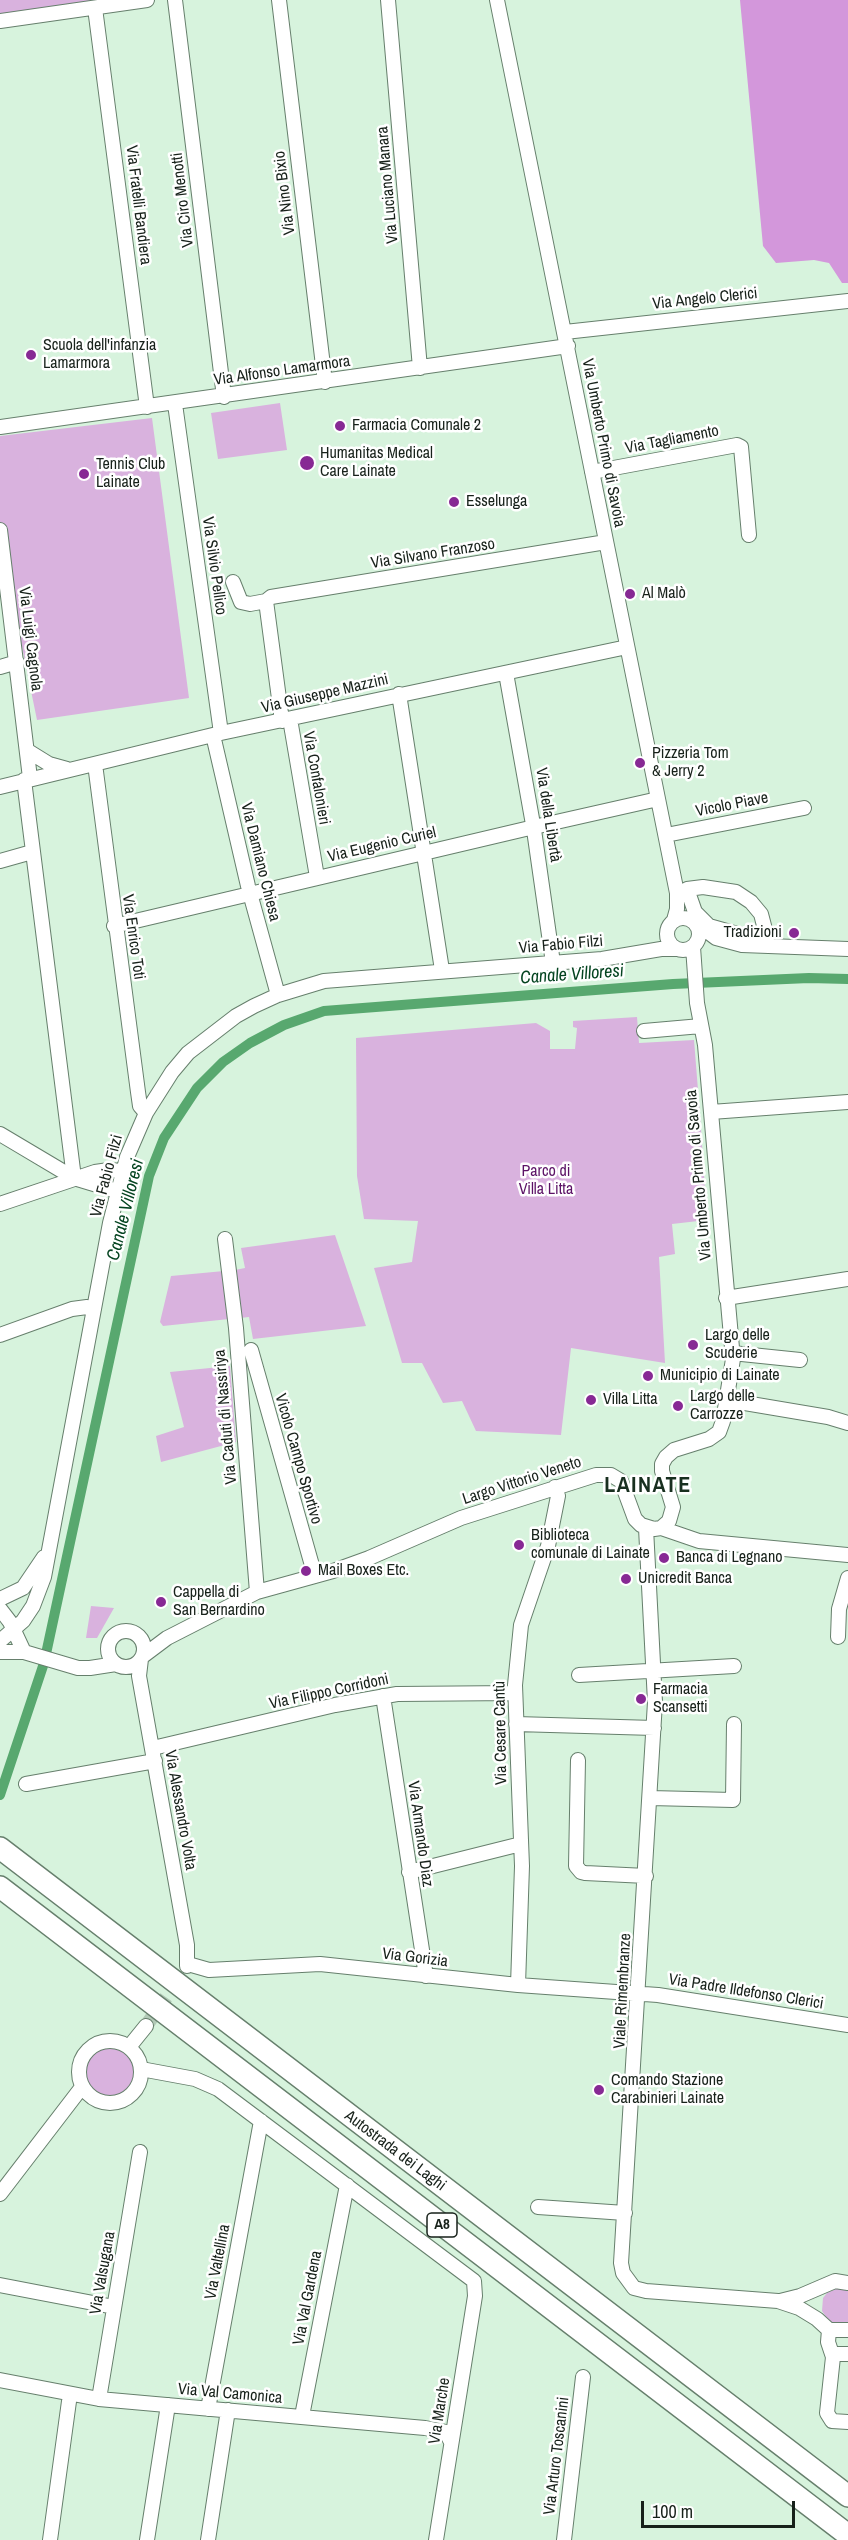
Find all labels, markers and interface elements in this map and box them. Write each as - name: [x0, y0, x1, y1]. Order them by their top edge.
- street label: Via Luciano Manara: [373, 125, 403, 245]
- street label: Via Fratelli Bandiera: [121, 144, 155, 266]
- street label: Via Nino Bixio: [270, 150, 300, 236]
- street label: Via Ciro Menotti: [168, 152, 198, 248]
- street label: Via Angelo Clerici: [652, 284, 758, 314]
- place label: Scuola dell'infanzia Lamarmora: [43, 336, 156, 374]
- marker: Scuola dell'infanzia Lamarmora: [24, 348, 38, 362]
- street label: Via Alfonso Lamarmora: [213, 352, 351, 390]
- street label: Via Umberto Primo di Savoia: [577, 357, 629, 529]
- place label: Farmacia Comunale 2: [352, 416, 481, 436]
- marker: Farmacia Comunale 2: [333, 419, 347, 433]
- street label: Via Tagliamento: [624, 422, 720, 458]
- place label: Humanitas Medical Care Lainate: [320, 444, 433, 482]
- marker: Humanitas Medical Care Lainate: [298, 454, 316, 472]
- place label: Tennis Club Lainate: [96, 455, 165, 493]
- marker: Tennis Club Lainate: [77, 467, 91, 481]
- place label: Esselunga: [466, 492, 527, 512]
- marker: Esselunga: [447, 495, 461, 509]
- street label: Via Silvio Pellico: [198, 516, 230, 616]
- street label: Via Silvano Franzoso: [370, 535, 496, 573]
- place label: Al Malò: [642, 584, 686, 604]
- street label: Via Luigi Cagnola: [14, 586, 46, 692]
- marker: Al Malò: [623, 587, 637, 601]
- street label: Via Giuseppe Mazzini: [260, 670, 390, 718]
- street label: Via Confalonieri: [298, 730, 334, 826]
- place label: Pizzeria Tom & Jerry 2: [652, 744, 729, 782]
- marker: Pizzeria Tom & Jerry 2: [633, 756, 647, 770]
- street label: Via della Libertà: [531, 766, 565, 864]
- street label: Vicolo Piave: [694, 789, 770, 821]
- street label: Via Damiano Chiesa: [236, 801, 284, 923]
- street label: Via Eugenio Curiel: [326, 823, 438, 867]
- street label: Via Enrico Toti: [118, 893, 148, 981]
- place label: Tradizioni: [723, 923, 782, 943]
- marker: Tradizioni: [787, 926, 801, 940]
- street label: Via Fabio Filzi: [518, 932, 604, 958]
- water label: Canale Villoresi: [519, 961, 625, 989]
- street label: Via Umberto Primo di Savoia: [682, 1089, 716, 1261]
- street label: Via Fabio Filzi: [87, 1133, 127, 1219]
- water label: Canale Villoresi: [103, 1157, 149, 1263]
- park label: Parco di Villa Litta: [519, 1162, 573, 1200]
- place label: Largo delle Scuderie: [705, 1326, 770, 1364]
- marker: Largo delle Scuderie: [686, 1338, 700, 1352]
- street label: Via Caduti di Nassiriya: [211, 1349, 241, 1485]
- place label: Municipio di Lainate: [660, 1366, 780, 1386]
- marker: Municipio di Lainate: [641, 1369, 655, 1383]
- place label: Largo delle Carrozze: [690, 1387, 755, 1425]
- place label: Villa Litta: [603, 1390, 657, 1410]
- street label: Vicolo Campo Sportivo: [270, 1392, 326, 1526]
- marker: Villa Litta: [584, 1393, 598, 1407]
- marker: Largo delle Carrozze: [671, 1399, 685, 1413]
- street label: Largo Vittorio Veneto: [460, 1453, 584, 1509]
- district label: LAINATE: [604, 1473, 692, 1499]
- place label: Biblioteca comunale di Lainate: [531, 1526, 650, 1564]
- marker: Biblioteca comunale di Lainate: [512, 1538, 526, 1552]
- place label: Banca di Legnano: [676, 1548, 783, 1568]
- marker: Banca di Legnano: [657, 1551, 671, 1565]
- place label: Mail Boxes Etc.: [318, 1561, 409, 1581]
- marker: Mail Boxes Etc.: [299, 1564, 313, 1578]
- place label: Unicredit Banca: [638, 1569, 732, 1589]
- marker: Unicredit Banca: [619, 1572, 633, 1586]
- place label: Cappella di San Bernardino: [173, 1583, 265, 1621]
- marker: Cappella di San Bernardino: [154, 1595, 168, 1609]
- street label: Via Filippo Corridoni: [268, 1670, 390, 1714]
- place label: Farmacia Scansetti: [653, 1680, 708, 1718]
- street label: Via Cesare Cantù: [490, 1681, 512, 1785]
- marker: Farmacia Scansetti: [634, 1692, 648, 1706]
- street label: Via Alessandro Volta: [160, 1748, 200, 1872]
- street label: Via Armando Diaz: [403, 1780, 437, 1888]
- street label: Viale Rimembranze: [610, 1933, 636, 2049]
- street label: Via Gorizia: [381, 1944, 449, 1972]
- street label: Via Padre Ildefonso Clerici: [667, 1970, 825, 2014]
- place label: Comando Stazione Carabinieri Lainate: [611, 2071, 724, 2109]
- marker: Comando Stazione Carabinieri Lainate: [592, 2083, 606, 2097]
- street label: Autostrada dei Laghi: [341, 2107, 449, 2195]
- road number: A8: [427, 2213, 457, 2237]
- street label: Via Valtellina: [201, 2223, 235, 2301]
- street label: Via Valsugana: [86, 2230, 120, 2316]
- street label: Via Val Gardena: [289, 2249, 327, 2347]
- street label: Via Marche: [425, 2376, 455, 2446]
- street label: Via Val Camonica: [177, 2380, 283, 2408]
- street label: Via Arturo Toscanini: [540, 2396, 574, 2516]
- scale bar: [644, 2489, 798, 2527]
- text: 100 m: [652, 2499, 693, 2524]

